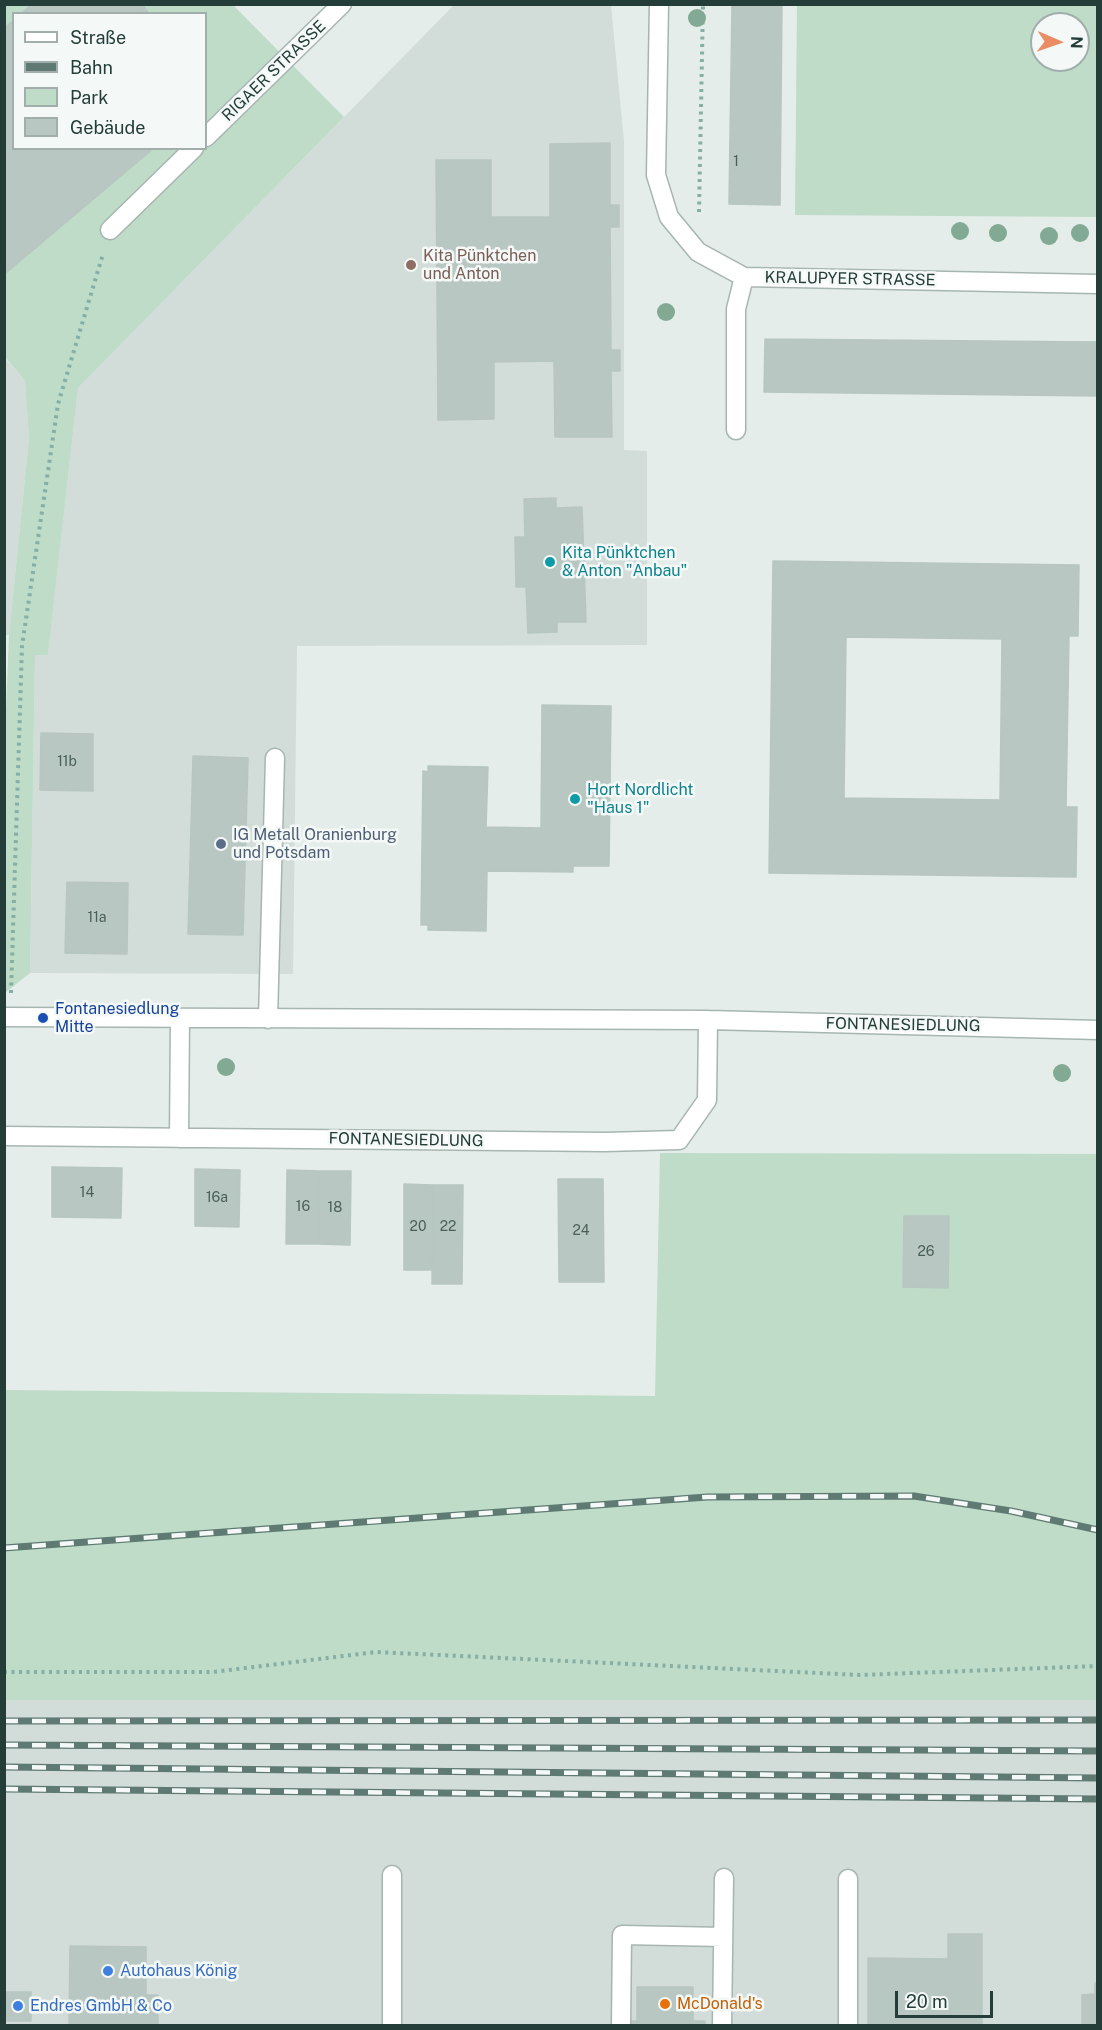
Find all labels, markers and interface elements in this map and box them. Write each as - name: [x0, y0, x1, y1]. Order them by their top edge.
- legend: [12, 12, 207, 150]
- north arrow: [1030, 12, 1090, 72]
- street label: RIGAER STRASSE: [218, 17, 330, 125]
- text: Straße: [70, 27, 126, 48]
- text: N: [1067, 36, 1086, 49]
- text: Bahn: [70, 57, 113, 78]
- text: Park: [70, 87, 108, 108]
- text: Gebäude: [70, 117, 145, 138]
- house number: 1: [733, 154, 739, 170]
- place label: Kita Pünktchen und Anton: [423, 246, 536, 284]
- marker: Kita Pünktchen und Anton: [404, 258, 418, 272]
- street label: KRALUPYER STRASSE: [764, 268, 936, 290]
- place label: Kita Pünktchen & Anton "Anbau": [562, 543, 687, 581]
- marker: Kita Pünktchen & Anton "Anbau": [543, 555, 557, 569]
- house number: 11b: [57, 754, 77, 770]
- place label: Hort Nordlicht "Haus 1": [587, 780, 694, 818]
- marker: Hort Nordlicht "Haus 1": [568, 792, 582, 806]
- place label: IG Metall Oranienburg und Potsdam: [233, 825, 397, 863]
- marker: IG Metall Oranienburg und Potsdam: [214, 837, 228, 851]
- house number: 11a: [87, 910, 107, 926]
- place label: Fontanesiedlung Mitte: [55, 999, 179, 1037]
- marker: Fontanesiedlung Mitte: [36, 1011, 50, 1025]
- street label: FONTANESIEDLUNG: [825, 1014, 981, 1036]
- street label: FONTANESIEDLUNG: [328, 1129, 484, 1151]
- house number: 14: [80, 1185, 94, 1201]
- house number: 16a: [206, 1190, 228, 1206]
- house number: 16: [296, 1199, 310, 1215]
- house number: 18: [328, 1200, 342, 1216]
- house number: 20: [410, 1219, 426, 1235]
- house number: 22: [440, 1219, 456, 1235]
- house number: 24: [572, 1223, 590, 1239]
- house number: 26: [917, 1244, 935, 1260]
- place label: Autohaus König: [120, 1961, 238, 1981]
- marker: Autohaus König: [101, 1964, 115, 1978]
- scale bar: [898, 1979, 996, 2017]
- text: 20 m: [906, 1991, 948, 2012]
- place label: McDonald's: [677, 1994, 763, 2014]
- place label: Endres GmbH & Co: [30, 1996, 172, 2016]
- marker: McDonald's: [658, 1997, 672, 2011]
- marker: Endres GmbH & Co: [11, 1999, 25, 2013]

